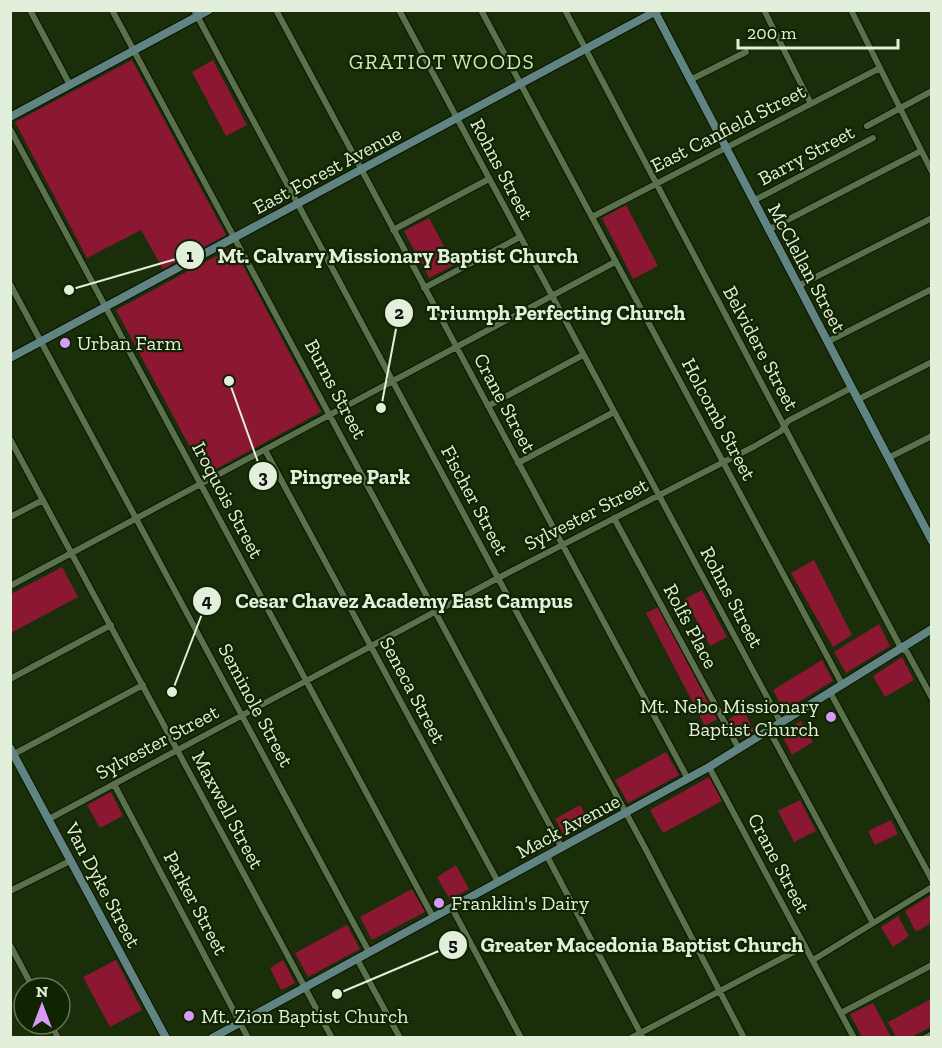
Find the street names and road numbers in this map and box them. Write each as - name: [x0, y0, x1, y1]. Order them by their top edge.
- street label: East Canfield Street: [647, 78, 810, 177]
- street label: Rohns Street: [465, 114, 539, 224]
- street label: Barry Street: [754, 119, 859, 190]
- street label: East Forest Avenue: [249, 121, 405, 219]
- street label: McClellan Street: [763, 199, 851, 337]
- street label: Belvidere Street: [718, 282, 804, 415]
- street label: Burns Street: [300, 335, 372, 443]
- street label: Crane Street: [469, 349, 541, 457]
- street label: Holcomb Street: [677, 354, 762, 485]
- street label: Iroquois Street: [187, 437, 269, 563]
- street label: Fischer Street: [436, 441, 514, 559]
- street label: Sylvester Street: [520, 472, 652, 555]
- street label: Rohns Street: [695, 542, 769, 652]
- street label: Rolfs Place: [659, 580, 723, 672]
- street label: Seneca Street: [375, 633, 451, 748]
- street label: Seminole Street: [213, 639, 299, 771]
- street label: Sylvester Street: [91, 699, 223, 784]
- street label: Maxwell Street: [187, 747, 269, 873]
- street label: Mack Avenue: [512, 789, 624, 863]
- street label: Crane Street: [743, 809, 815, 917]
- street label: Van Dyke Street: [60, 818, 146, 952]
- street label: Parker Street: [159, 847, 234, 960]

